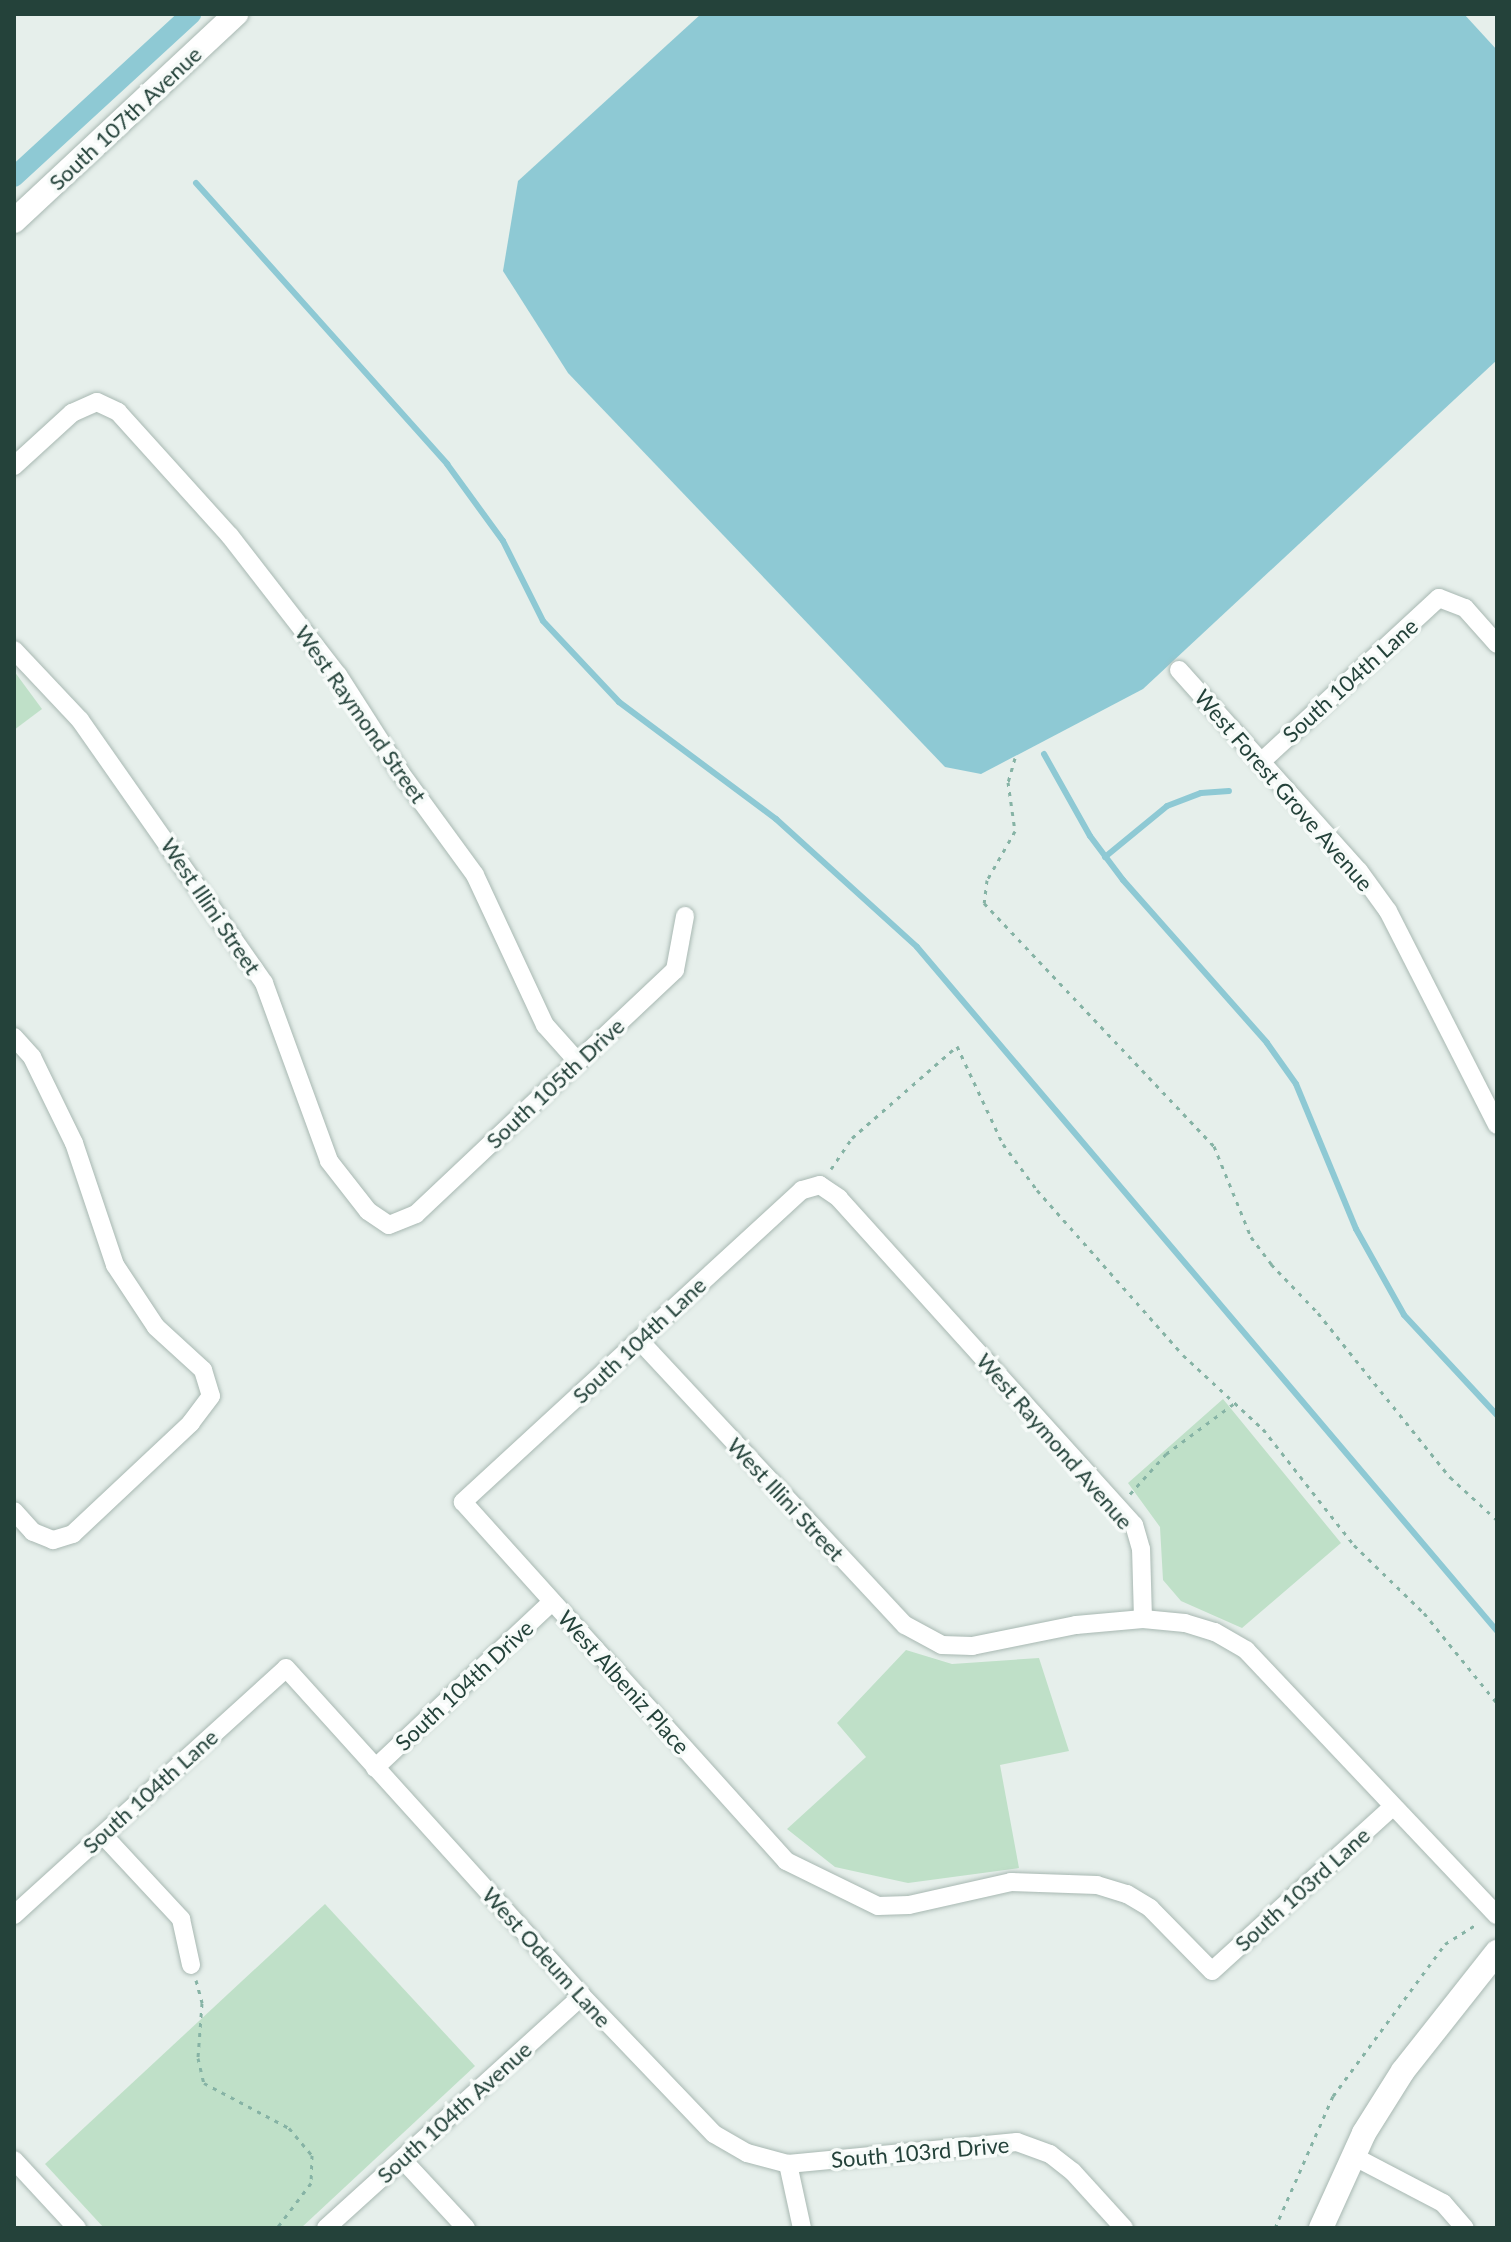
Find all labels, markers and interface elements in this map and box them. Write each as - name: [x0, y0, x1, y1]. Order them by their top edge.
- street label: South 107th Avenue: [43, 40, 207, 196]
- street label: South 104th Lane: [1277, 612, 1423, 748]
- street label: West Raymond Street: [290, 620, 432, 808]
- street label: West Forest Grove Avenue: [1189, 684, 1379, 896]
- street label: West Illini Street: [156, 833, 266, 979]
- street label: South 105th Drive: [481, 1012, 629, 1154]
- street label: South 104th Lane: [567, 1271, 711, 1409]
- street label: West Raymond Avenue: [971, 1347, 1139, 1535]
- street label: West Illini Street: [722, 1432, 850, 1566]
- street label: West Albeniz Place: [552, 1605, 696, 1759]
- street label: South 104th Drive: [390, 1614, 538, 1756]
- street label: South 104th Lane: [77, 1723, 223, 1859]
- street label: South 103rd Lane: [1229, 1822, 1375, 1956]
- street label: West Odeum Lane: [477, 1881, 617, 2033]
- street label: South 104th Avenue: [371, 2036, 537, 2188]
- street label: South 103rd Drive: [830, 2131, 1010, 2173]

